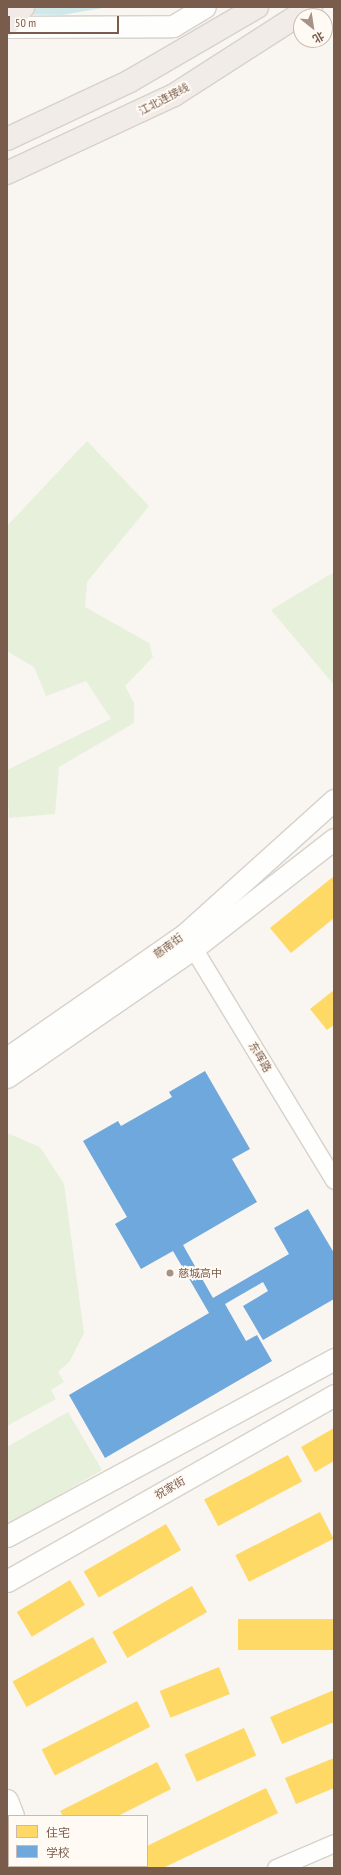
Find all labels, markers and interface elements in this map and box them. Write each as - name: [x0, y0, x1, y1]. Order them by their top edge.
- scale bar: [10, 8, 121, 34]
- north arrow: [293, 8, 333, 48]
- text: 50 m: [15, 15, 36, 30]
- text: 北: [310, 29, 327, 46]
- street label: 江北连接线: [137, 80, 191, 118]
- street label: 慈南街: [151, 931, 185, 961]
- street label: 东晖路: [246, 1039, 274, 1075]
- place label: 慈城高中: [178, 1266, 222, 1280]
- marker: 慈城高中: [165, 1268, 175, 1278]
- street label: 祝家街: [152, 1474, 188, 1502]
- legend: [8, 1815, 148, 1867]
- text: 住宅: [46, 1825, 70, 1840]
- text: 学校: [46, 1845, 70, 1860]

